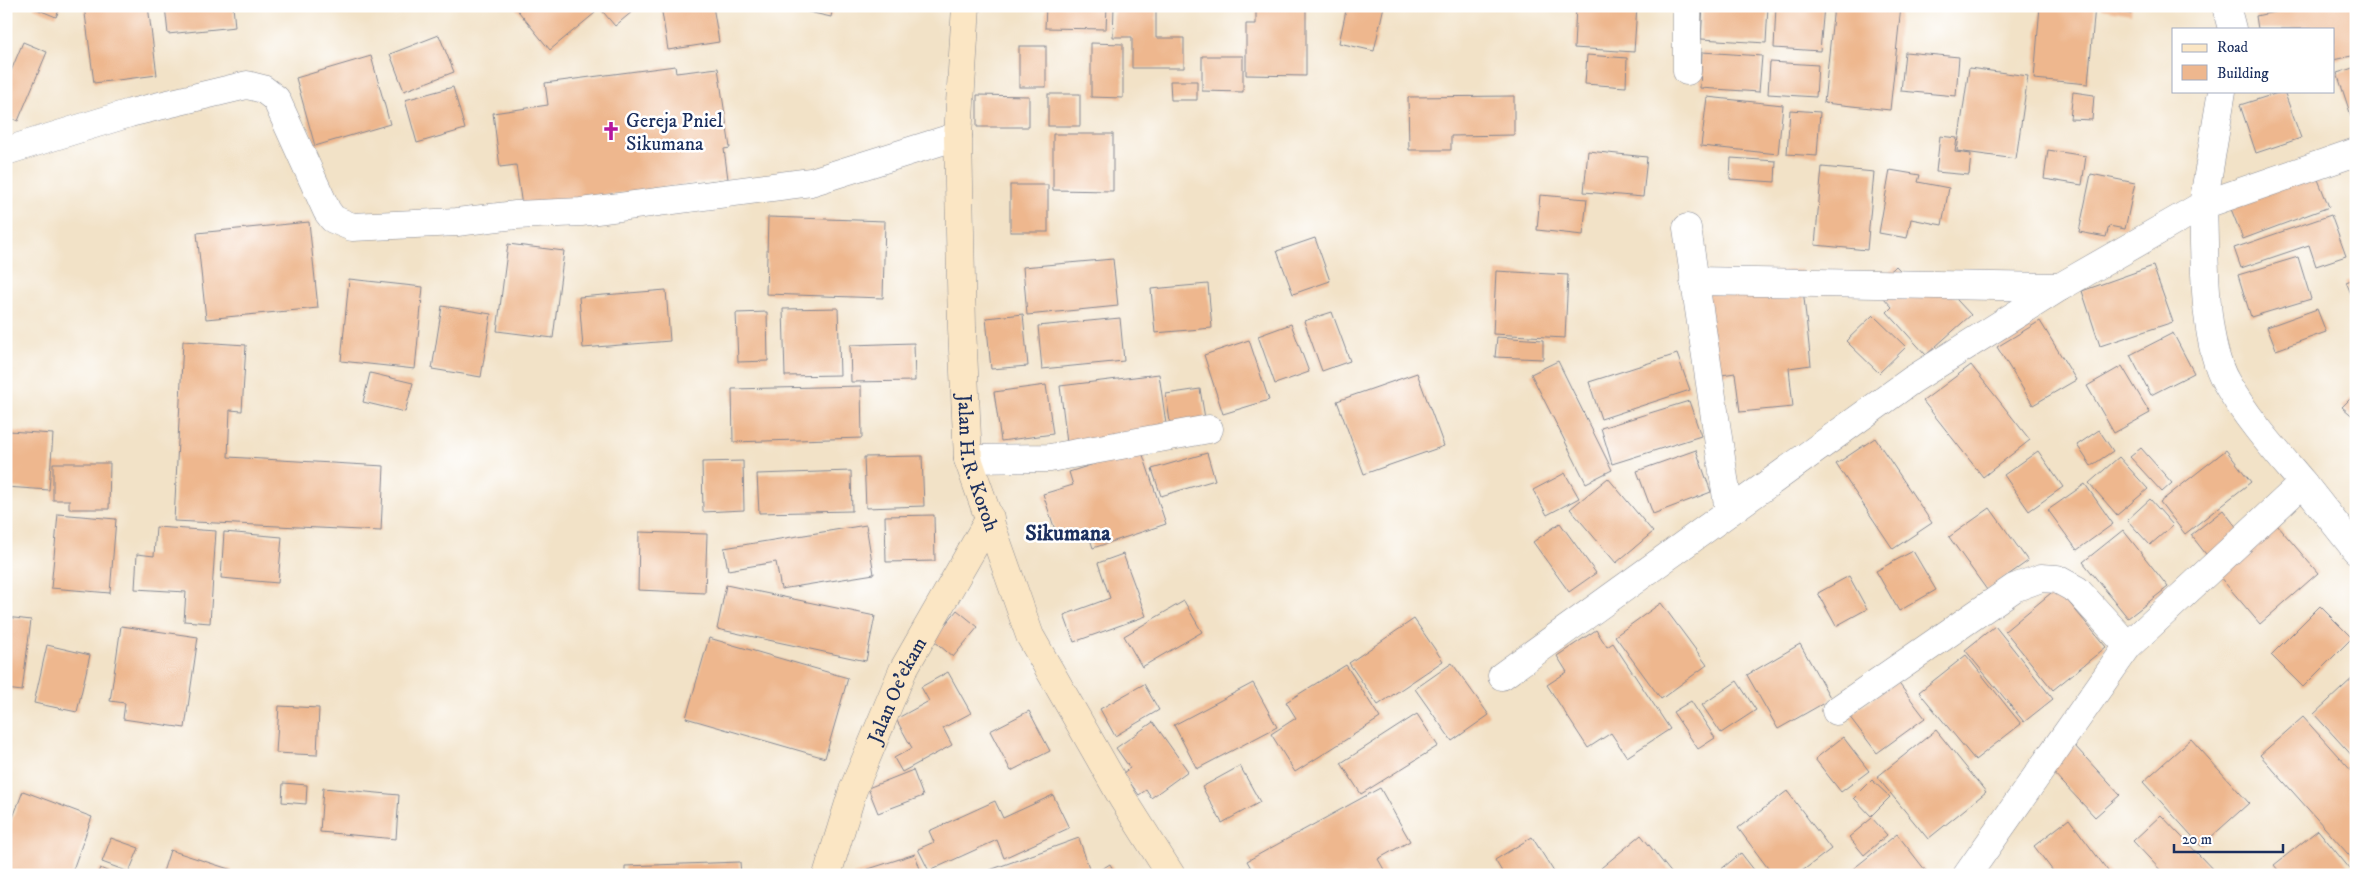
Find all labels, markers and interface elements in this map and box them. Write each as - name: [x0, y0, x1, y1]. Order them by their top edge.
- legend: [2172, 28, 2334, 92]
- text: Road: [2217, 38, 2249, 57]
- text: Building: [2217, 64, 2269, 83]
- place label: Gereja Pniel Sikumana: [626, 109, 723, 157]
- church icon: Gereja Pniel Sikumana: [600, 120, 622, 142]
- street label: Jalan H.R. Koroh: [951, 392, 1004, 536]
- district label: Sikumana: [1025, 520, 1111, 547]
- street label: Jalan Oe'ekam: [862, 633, 933, 749]
- scale bar: [2174, 821, 2283, 853]
- text: 20 m: [2182, 830, 2212, 849]

